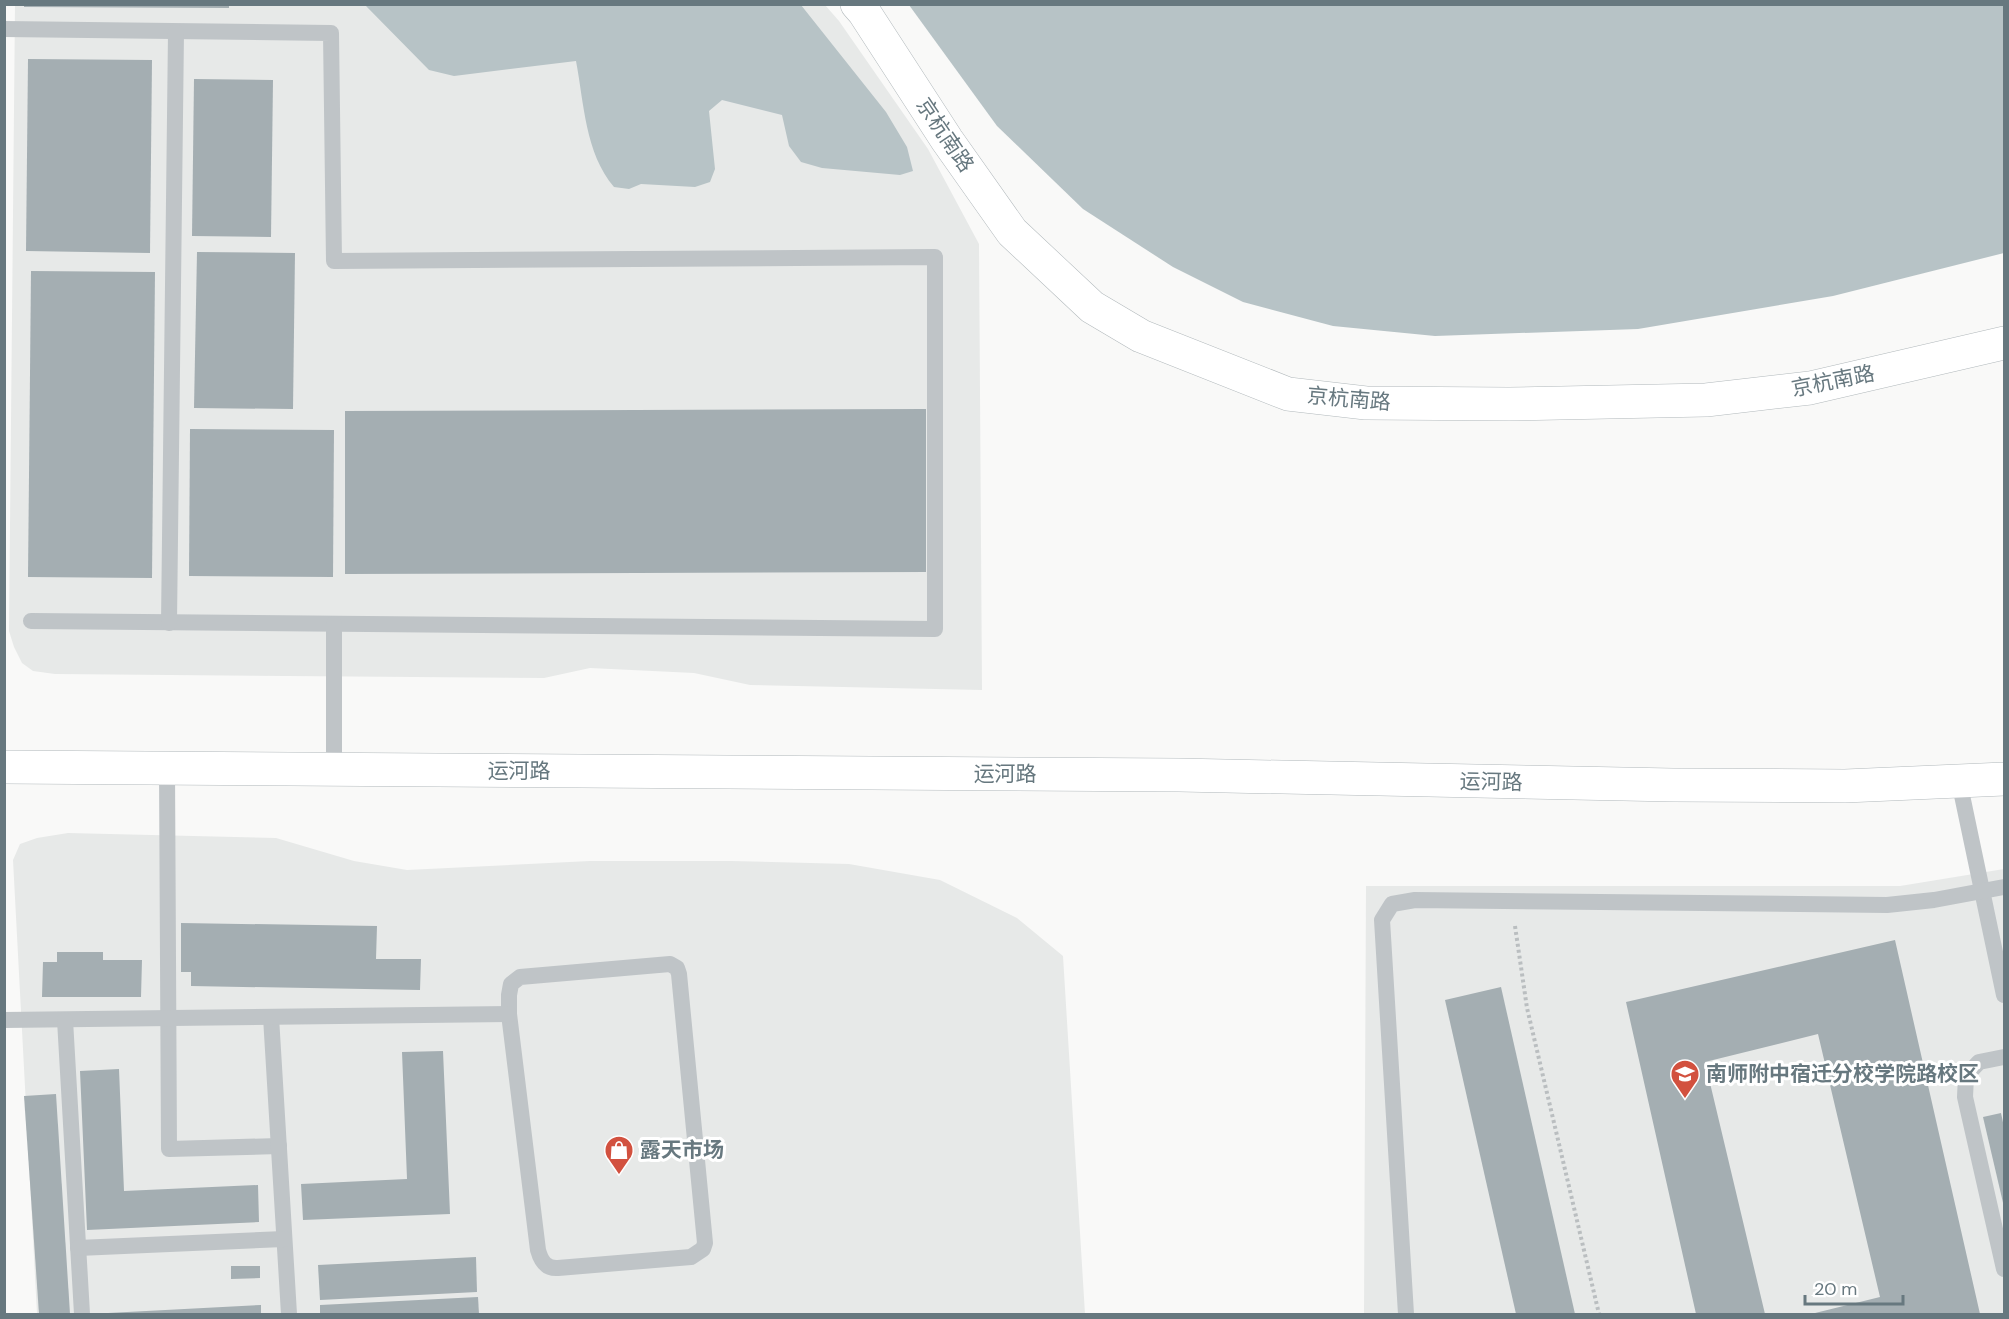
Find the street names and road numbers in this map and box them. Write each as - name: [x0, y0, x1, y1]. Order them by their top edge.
- street label: 京杭南路: [910, 92, 980, 178]
- street label: 京杭南路: [1789, 359, 1877, 403]
- street label: 京杭南路: [1306, 381, 1392, 417]
- street label: 运河路: [488, 757, 551, 785]
- street label: 运河路: [974, 760, 1037, 788]
- street label: 运河路: [1459, 767, 1523, 797]

